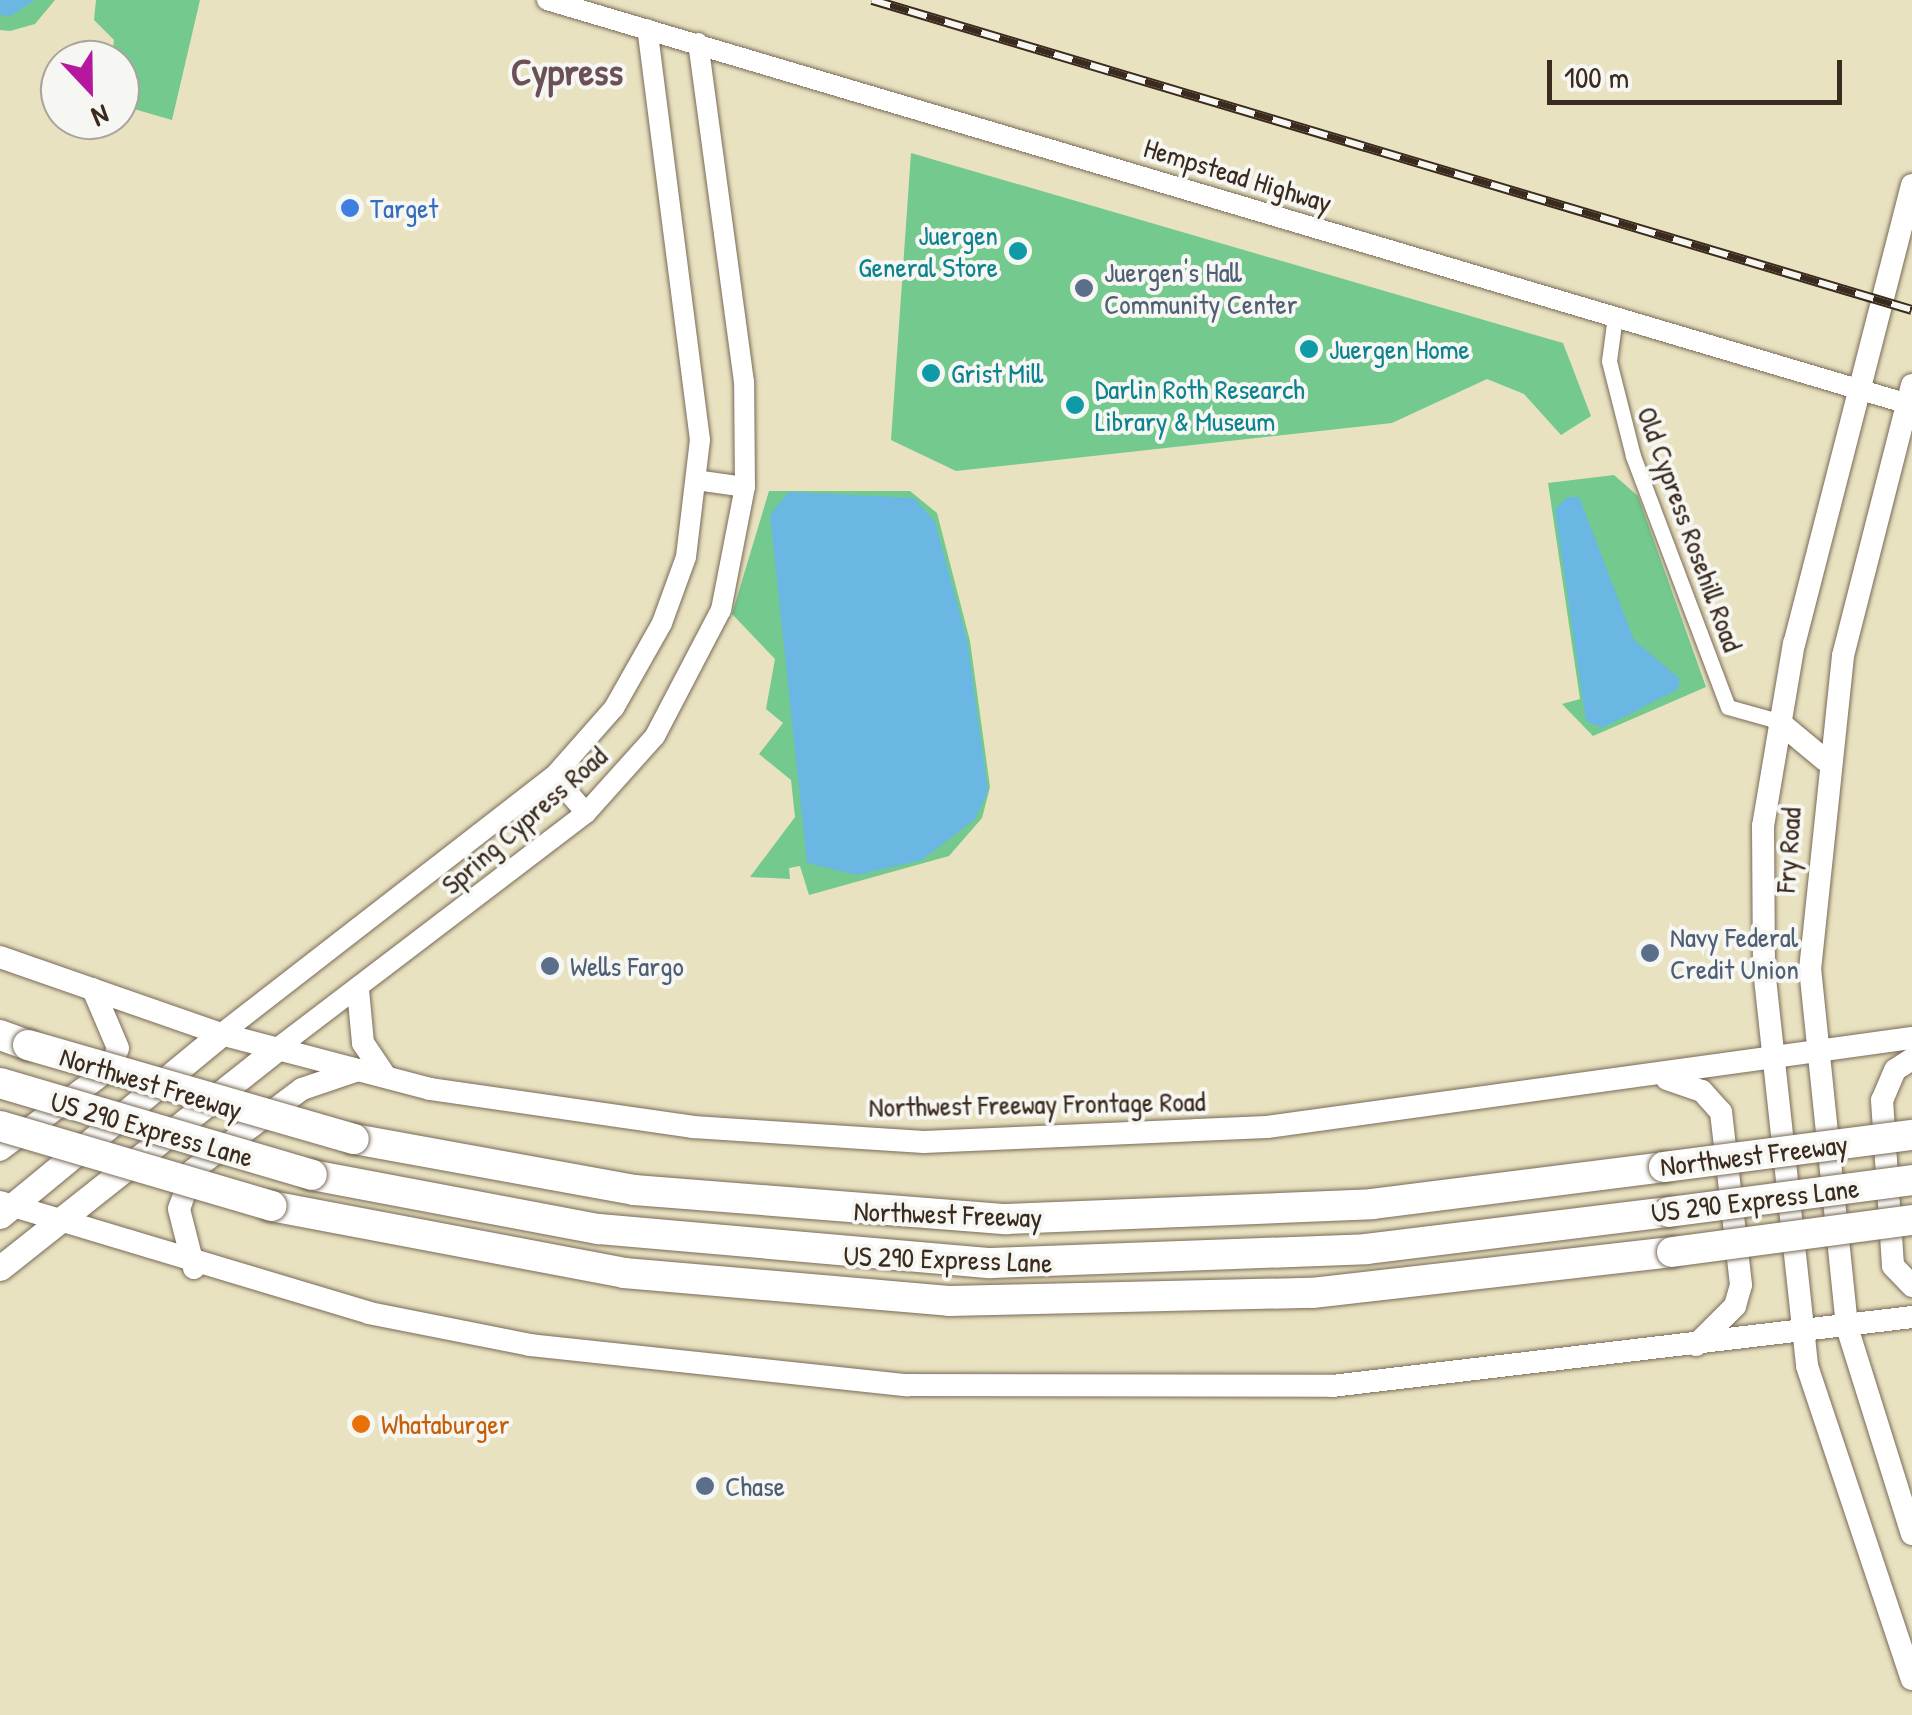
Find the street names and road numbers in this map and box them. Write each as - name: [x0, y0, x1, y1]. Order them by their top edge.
- street label: Hempstead Highway: [1140, 130, 1336, 220]
- street label: Old Cypress Rosehill Road: [1630, 402, 1750, 656]
- street label: Spring Cypress Road: [434, 739, 614, 901]
- street label: Fry Road: [1768, 806, 1808, 894]
- street label: Northwest Freeway: [56, 1039, 246, 1127]
- street label: US 290 Express Lane: [47, 1084, 257, 1174]
- street label: Northwest Freeway Frontage Road: [868, 1084, 1206, 1124]
- street label: Northwest Freeway: [1658, 1127, 1850, 1183]
- street label: US 290 Express Lane: [1649, 1171, 1861, 1229]
- street label: Northwest Freeway: [853, 1194, 1043, 1234]
- street label: US 290 Express Lane: [843, 1239, 1053, 1279]

